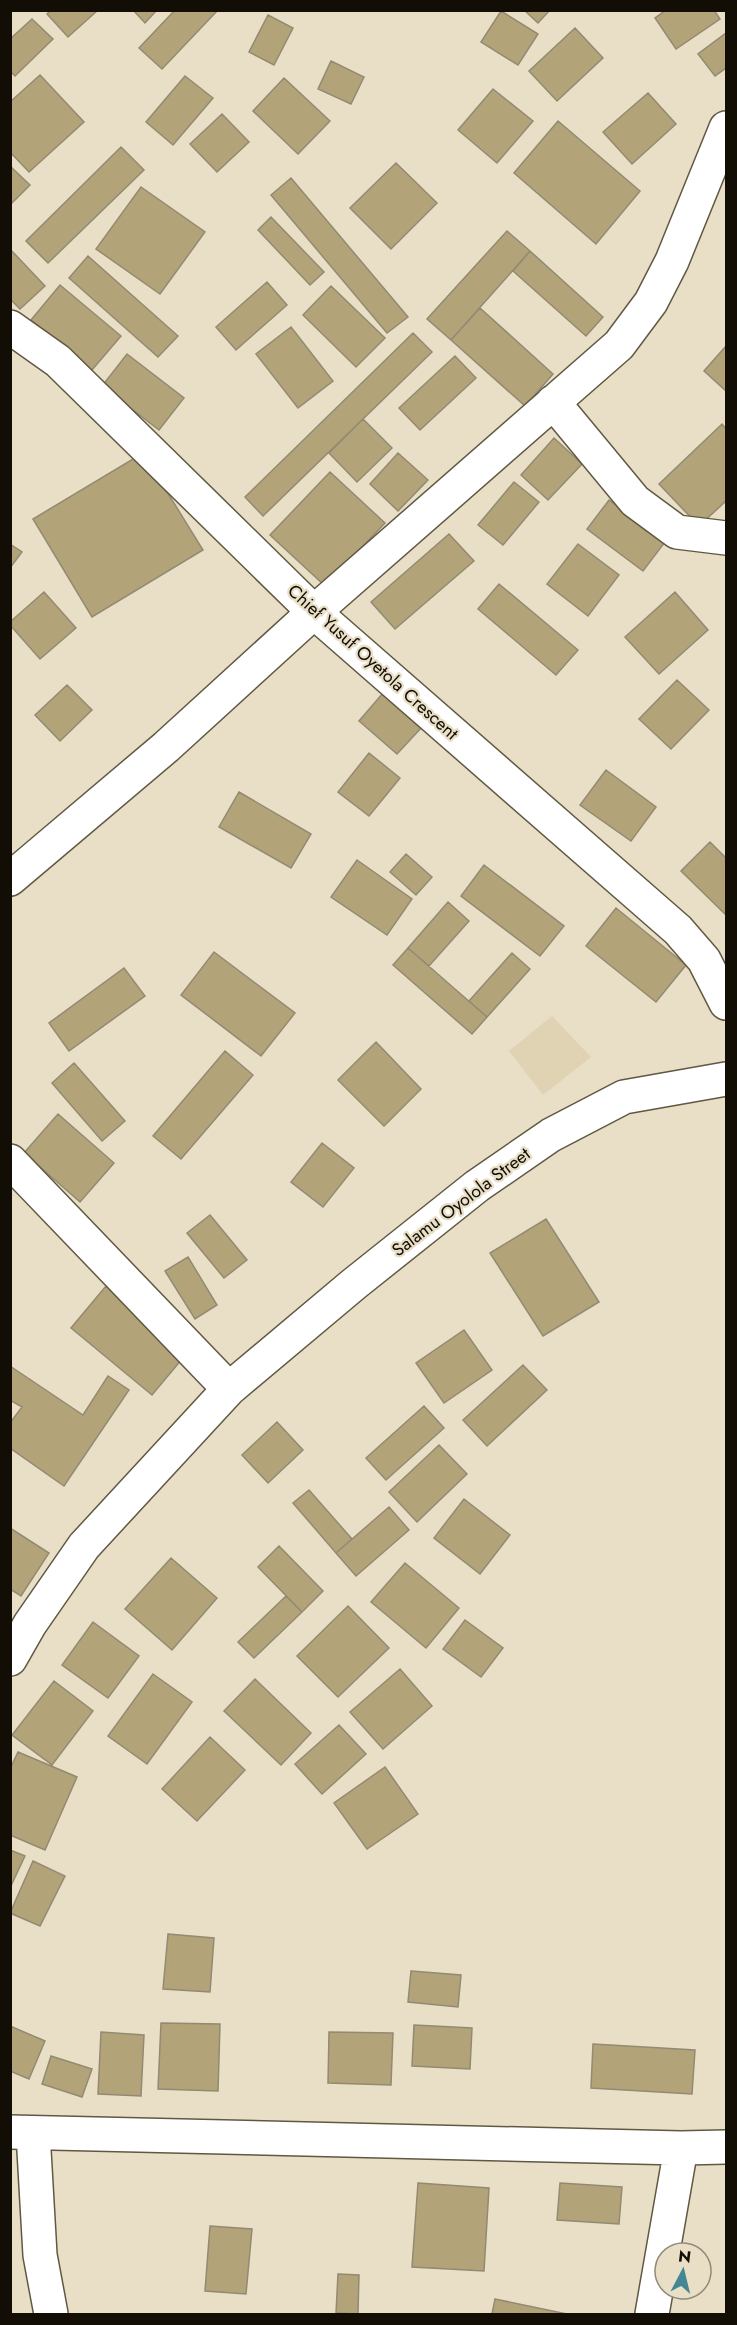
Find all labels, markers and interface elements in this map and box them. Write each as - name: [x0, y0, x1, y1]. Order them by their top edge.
- street label: Chief Yusuf Oyetola Crescent: [282, 578, 465, 746]
- street label: Salamu Oyolola Street: [386, 1141, 536, 1263]
- north arrow: [653, 2241, 713, 2301]
- text: N: [677, 2244, 692, 2269]

